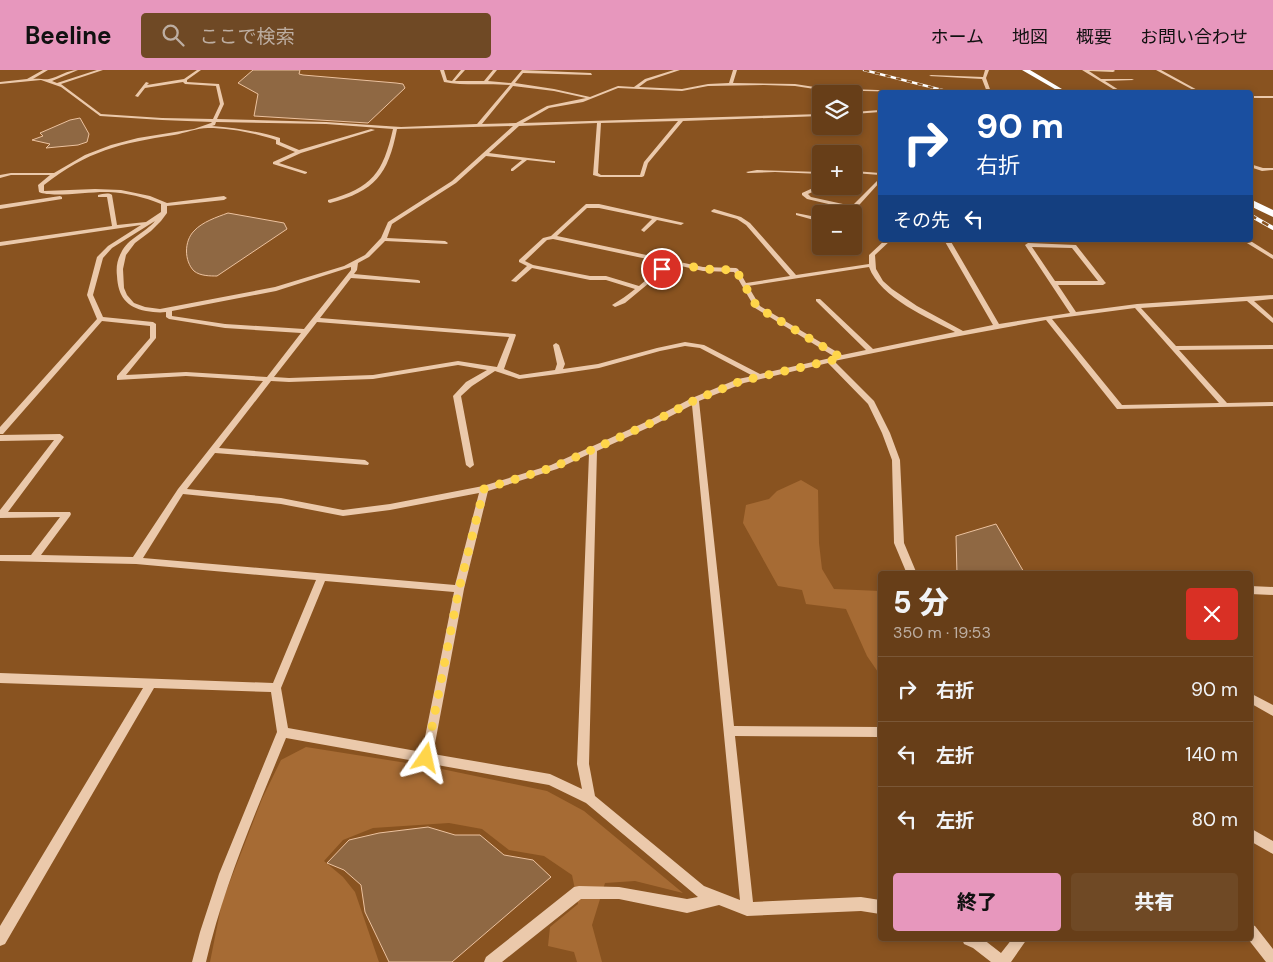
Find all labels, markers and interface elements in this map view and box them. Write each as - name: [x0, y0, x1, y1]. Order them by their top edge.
- search box: [141, 13, 491, 58]
- text: Beeline: [25, 20, 111, 51]
- icon: search: [159, 21, 187, 49]
- text: ここで検索: [199, 24, 294, 49]
- text: ホーム: [931, 25, 984, 49]
- text: 地図: [1012, 25, 1048, 49]
- text: 概要: [1076, 25, 1112, 49]
- text: お問い合わせ: [1140, 25, 1248, 49]
- map controls: [812, 85, 862, 255]
- button: layers: [812, 85, 862, 135]
- text: 90 m: [976, 103, 1064, 149]
- icon: right: [893, 110, 958, 175]
- button: +: [812, 145, 862, 195]
- text: 右折: [976, 151, 1020, 180]
- button: −: [812, 205, 862, 255]
- icon: left: [960, 205, 988, 233]
- text: その先: [893, 208, 950, 233]
- pin: [641, 248, 683, 290]
- icon: arrive: [648, 255, 676, 283]
- text: 5 分: [893, 583, 949, 622]
- button: close: [1186, 588, 1238, 640]
- text: 350 m · 19:53: [893, 622, 991, 643]
- icon: right: [893, 675, 921, 703]
- text: 90 m: [1191, 677, 1238, 702]
- text: 右折: [936, 678, 974, 703]
- position arrow: [399, 731, 451, 783]
- icon: left: [893, 740, 921, 768]
- text: 140 m: [1186, 742, 1238, 767]
- text: 左折: [936, 743, 974, 768]
- icon: left: [893, 805, 921, 833]
- text: 80 m: [1191, 807, 1238, 832]
- text: 左折: [936, 808, 974, 833]
- button: 終了: [893, 873, 1061, 931]
- button: 共有: [1071, 873, 1238, 931]

